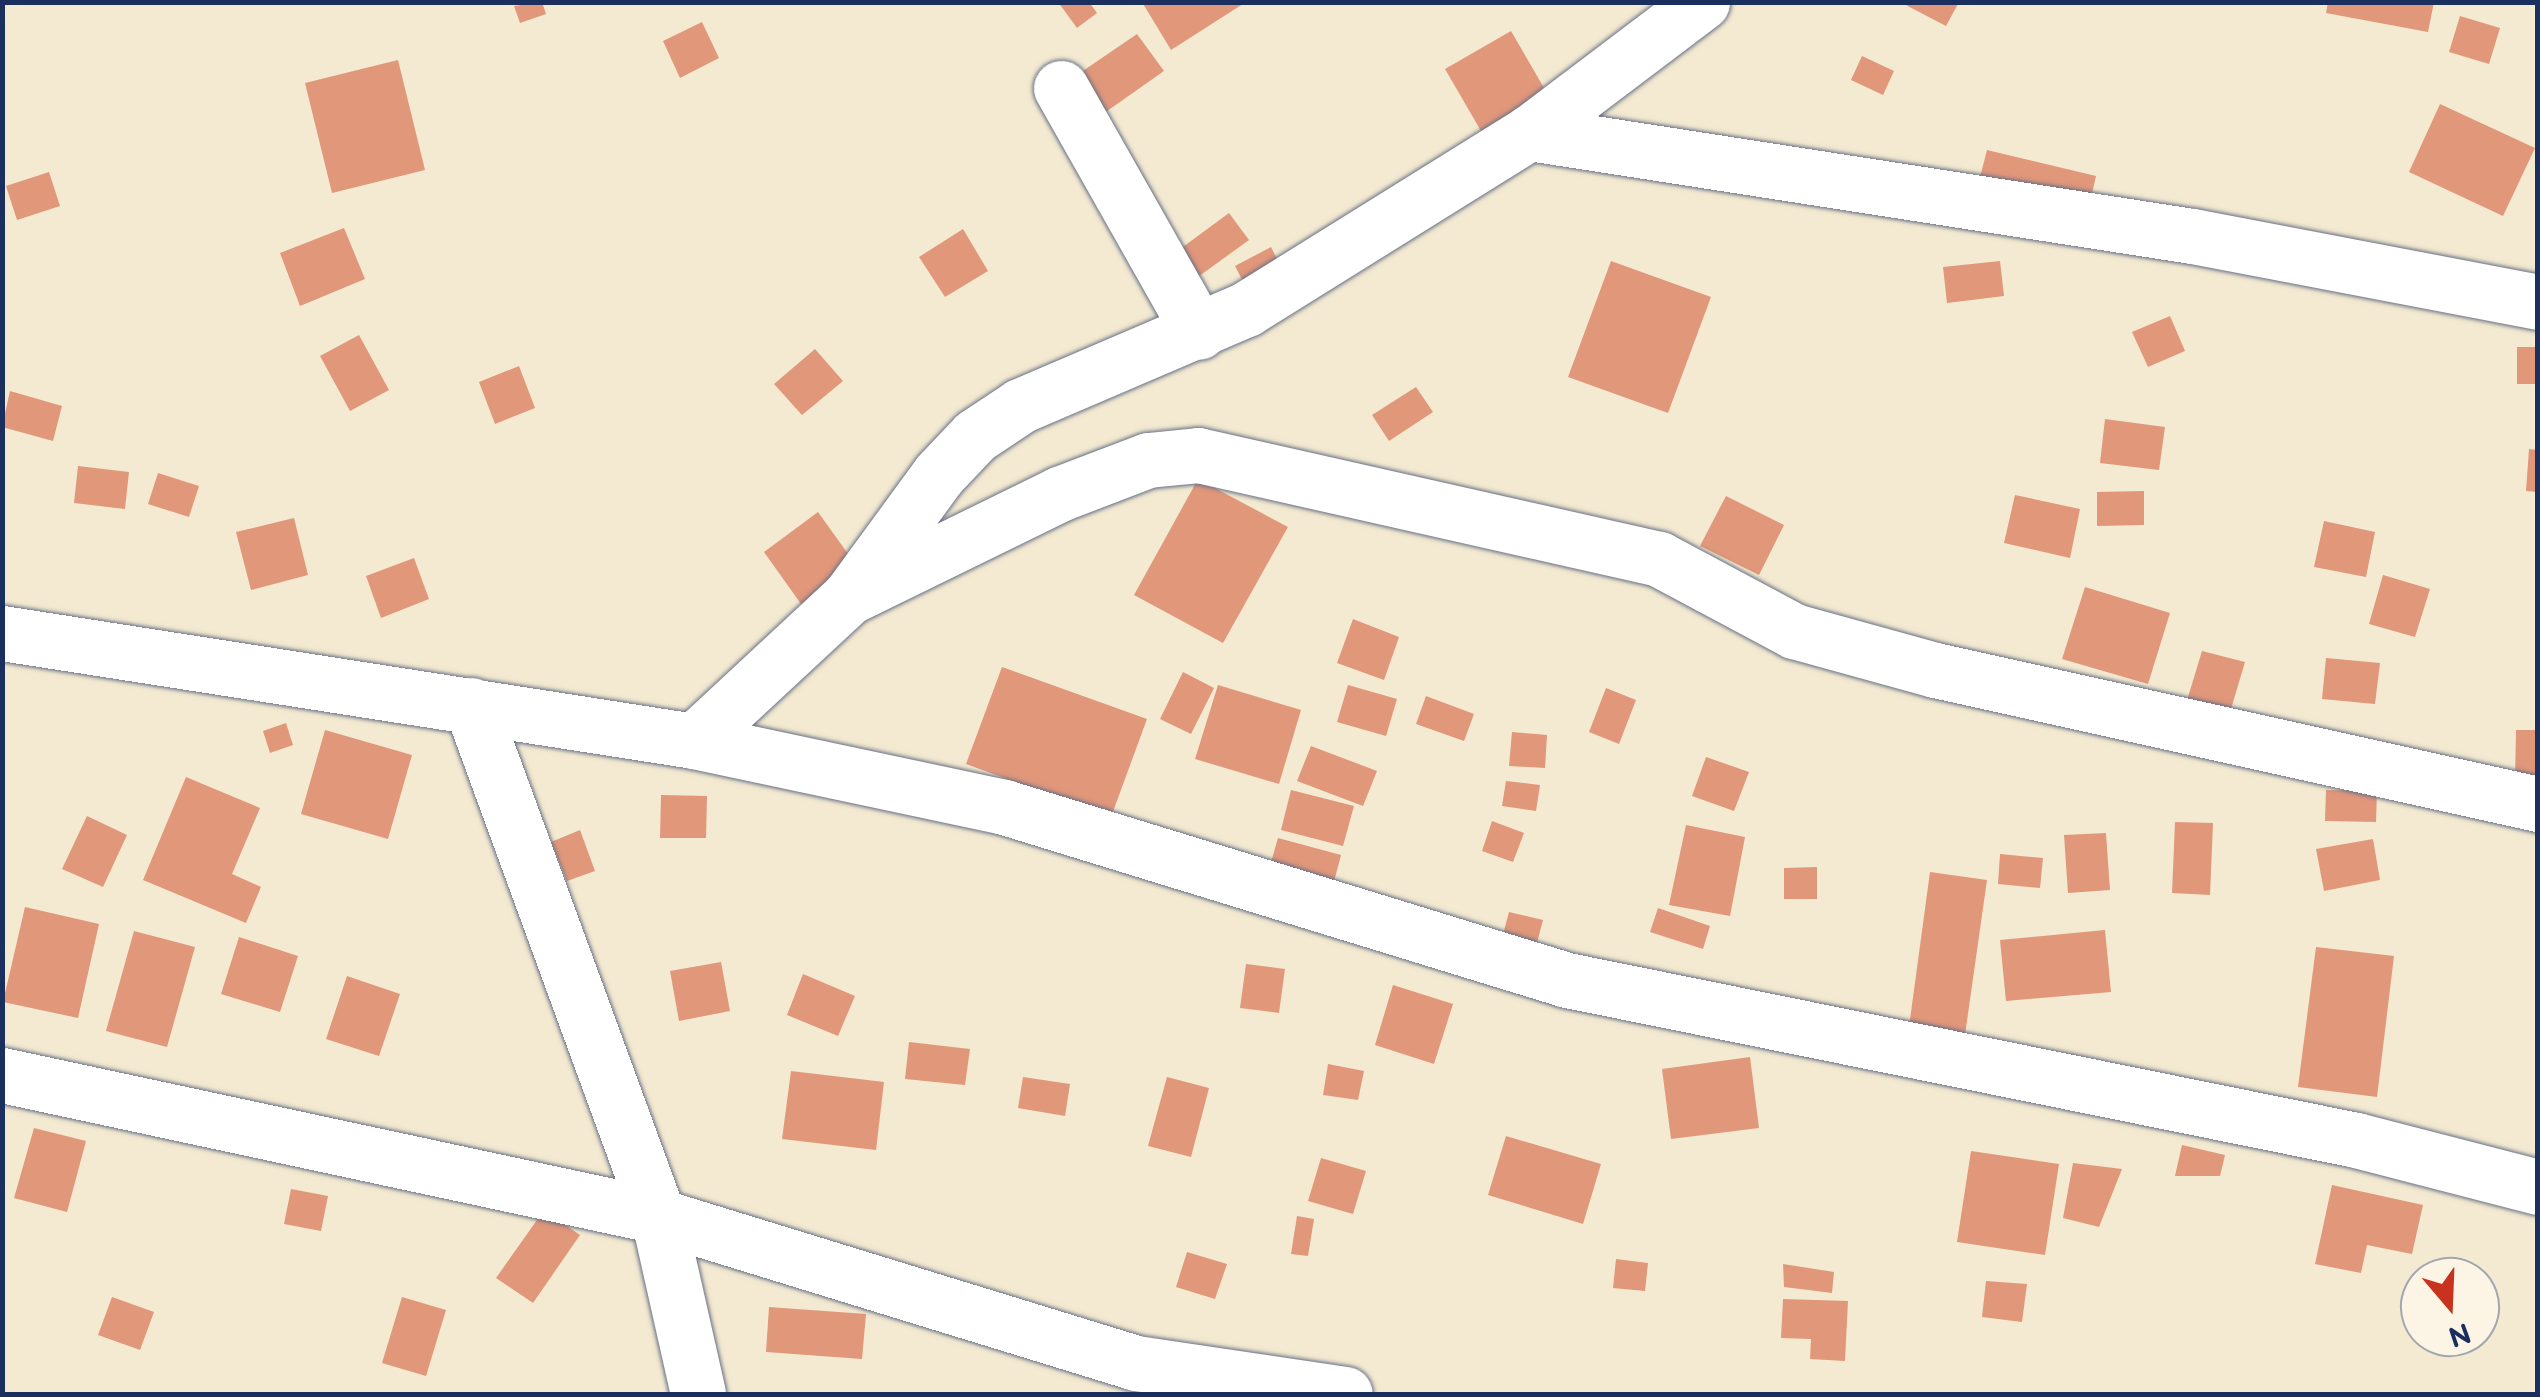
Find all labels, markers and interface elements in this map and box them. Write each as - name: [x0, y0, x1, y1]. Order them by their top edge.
- north arrow: [2400, 1257, 2500, 1357]
- text: N: [2444, 1315, 2475, 1353]

